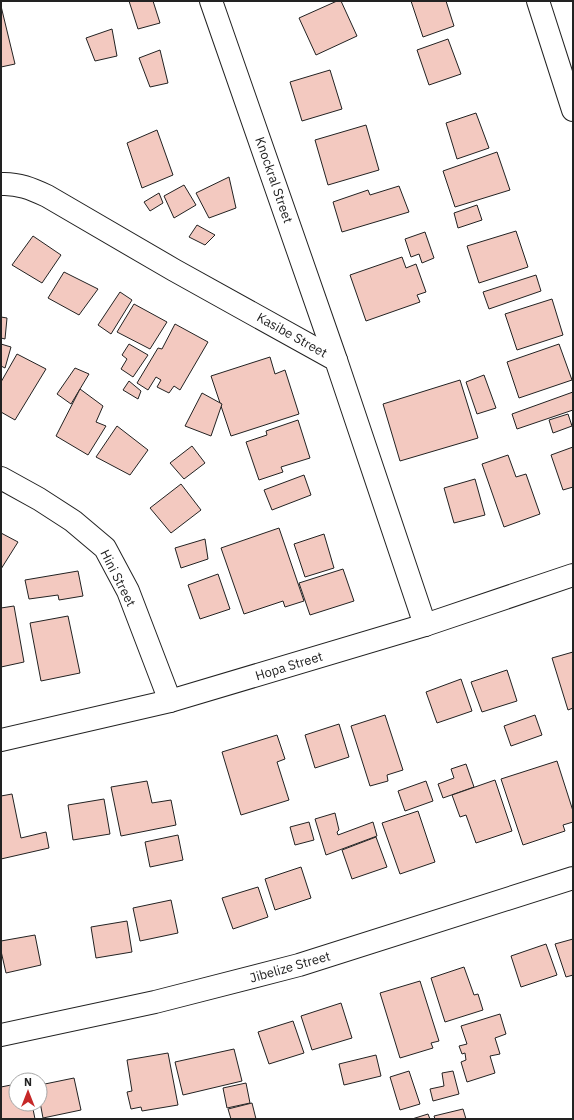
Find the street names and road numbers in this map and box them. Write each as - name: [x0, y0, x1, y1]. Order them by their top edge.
- street label: Knockral Street: [251, 135, 297, 225]
- street label: Kasibe Street: [254, 309, 330, 361]
- street label: Hini Street: [96, 547, 140, 609]
- street label: Hopa Street: [253, 648, 325, 684]
- street label: Jibelize Street: [248, 947, 332, 987]

